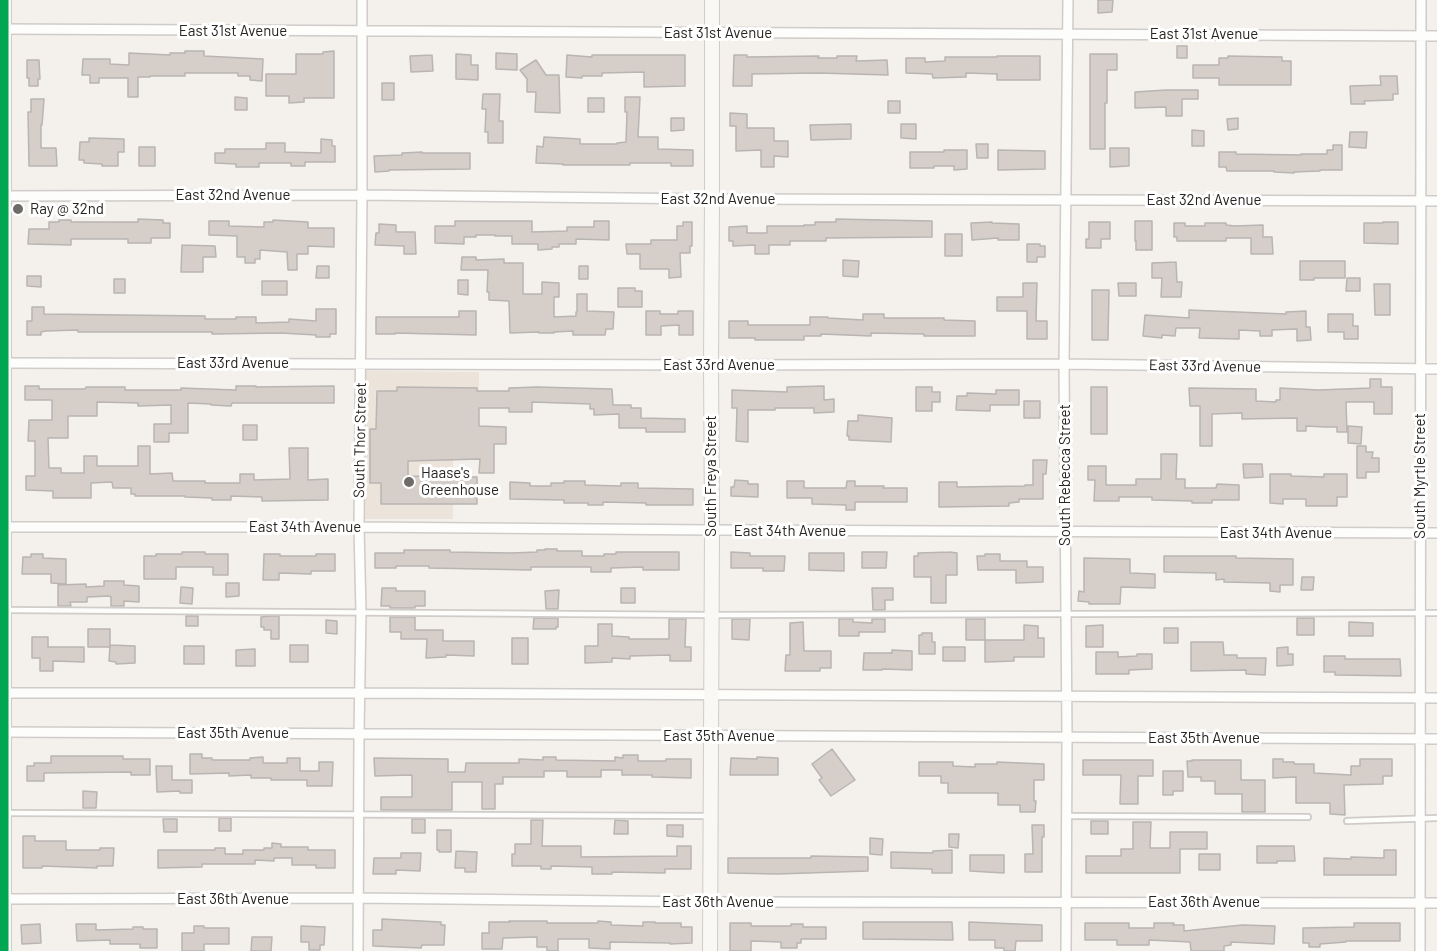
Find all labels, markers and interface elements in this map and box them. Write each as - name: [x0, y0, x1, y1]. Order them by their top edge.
- street label: East 31st Avenue: [179, 22, 287, 40]
- street label: East 31st Avenue: [664, 24, 772, 42]
- street label: East 31st Avenue: [1150, 25, 1258, 43]
- street label: East 32nd Avenue: [175, 186, 291, 204]
- street label: East 32nd Avenue: [660, 190, 776, 208]
- street label: East 32nd Avenue: [1146, 191, 1262, 209]
- place label: Ray @ 32nd: [30, 200, 104, 218]
- marker: Ray @ 32nd: [11, 202, 25, 216]
- street label: East 33rd Avenue: [177, 354, 289, 372]
- street label: East 33rd Avenue: [663, 356, 775, 374]
- street label: East 33rd Avenue: [1149, 356, 1261, 376]
- street label: South Thor Street: [350, 382, 370, 498]
- street label: South Rebecca Street: [1056, 404, 1074, 546]
- street label: South Myrtle Street: [1411, 413, 1429, 539]
- street label: South Freya Street: [702, 415, 720, 537]
- place label: Haase's Greenhouse: [421, 464, 499, 499]
- marker: Haase's Greenhouse: [402, 475, 416, 489]
- street label: East 34th Avenue: [249, 518, 361, 536]
- street label: East 34th Avenue: [734, 522, 846, 540]
- street label: East 34th Avenue: [1220, 524, 1332, 542]
- street label: East 35th Avenue: [177, 724, 289, 742]
- street label: East 35th Avenue: [663, 727, 775, 745]
- street label: East 35th Avenue: [1148, 729, 1260, 747]
- street label: East 36th Avenue: [177, 890, 289, 908]
- street label: East 36th Avenue: [662, 893, 774, 911]
- street label: East 36th Avenue: [1148, 893, 1260, 911]

